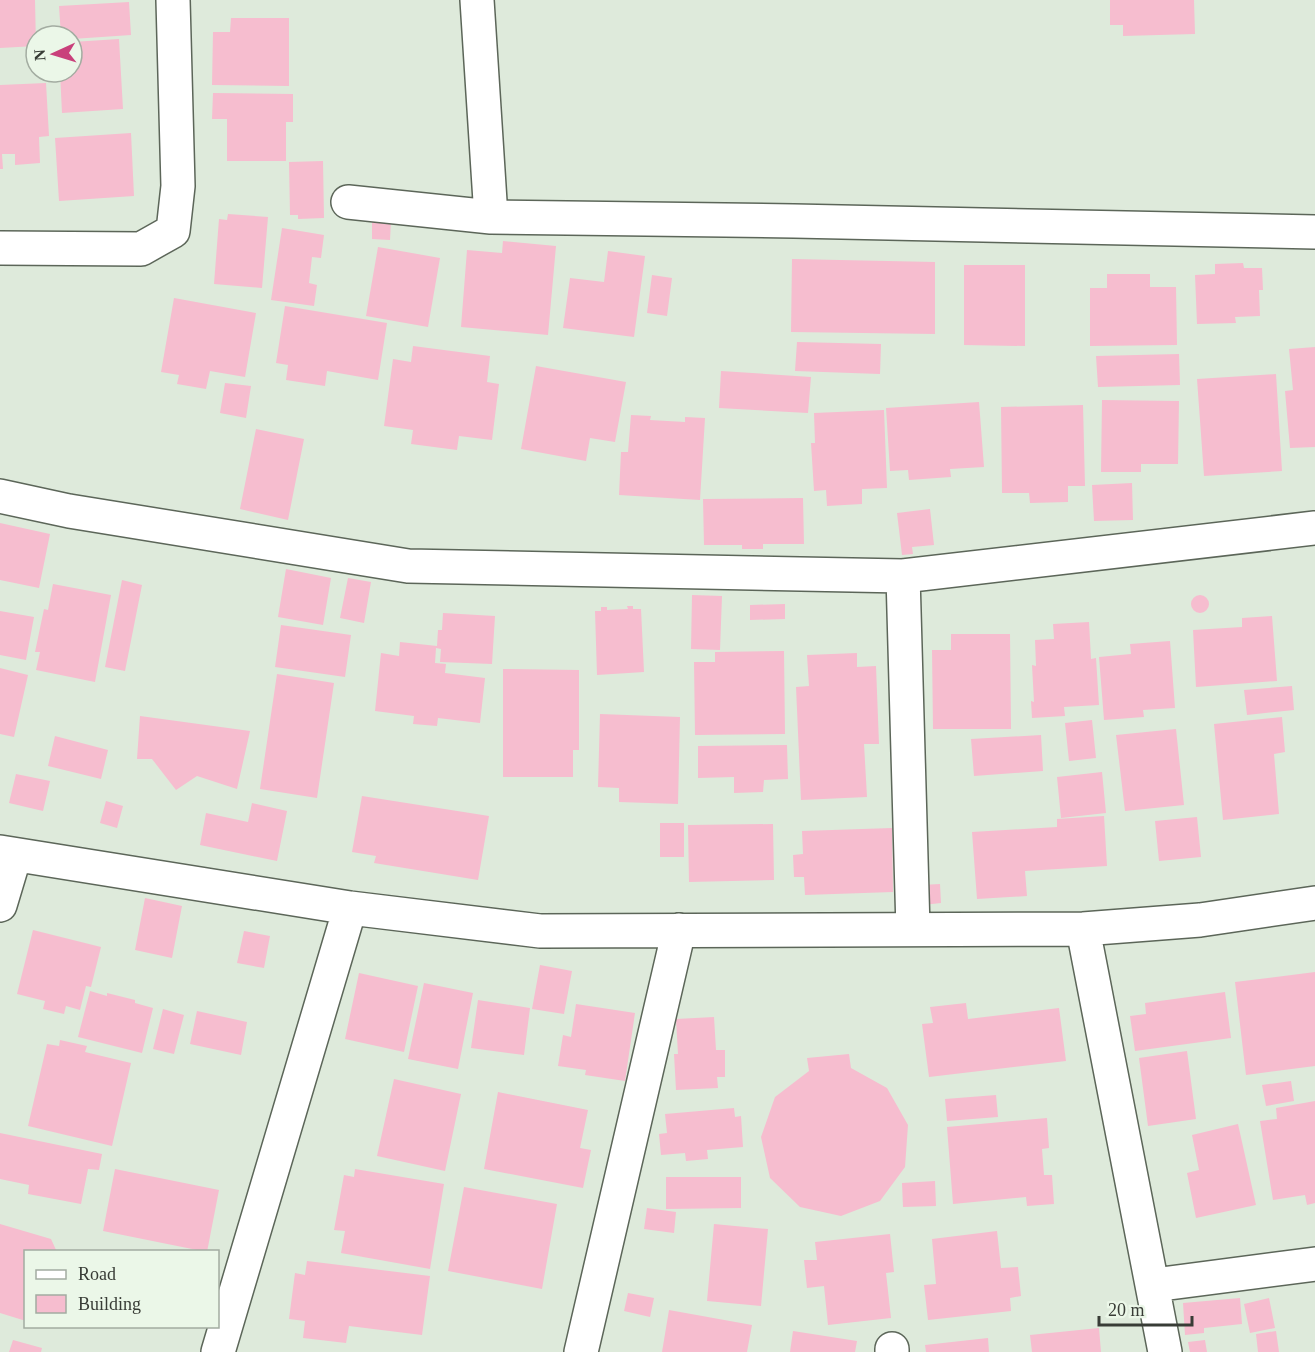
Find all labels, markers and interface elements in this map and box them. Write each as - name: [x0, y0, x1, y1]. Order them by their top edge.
- north arrow: [24, 24, 84, 84]
- text: N: [31, 48, 48, 61]
- legend: [24, 1250, 219, 1328]
- text: Road: [78, 1264, 116, 1284]
- scale bar: [1099, 1289, 1192, 1327]
- text: Building: [78, 1294, 141, 1314]
- text: 20 m: [1108, 1300, 1145, 1320]

